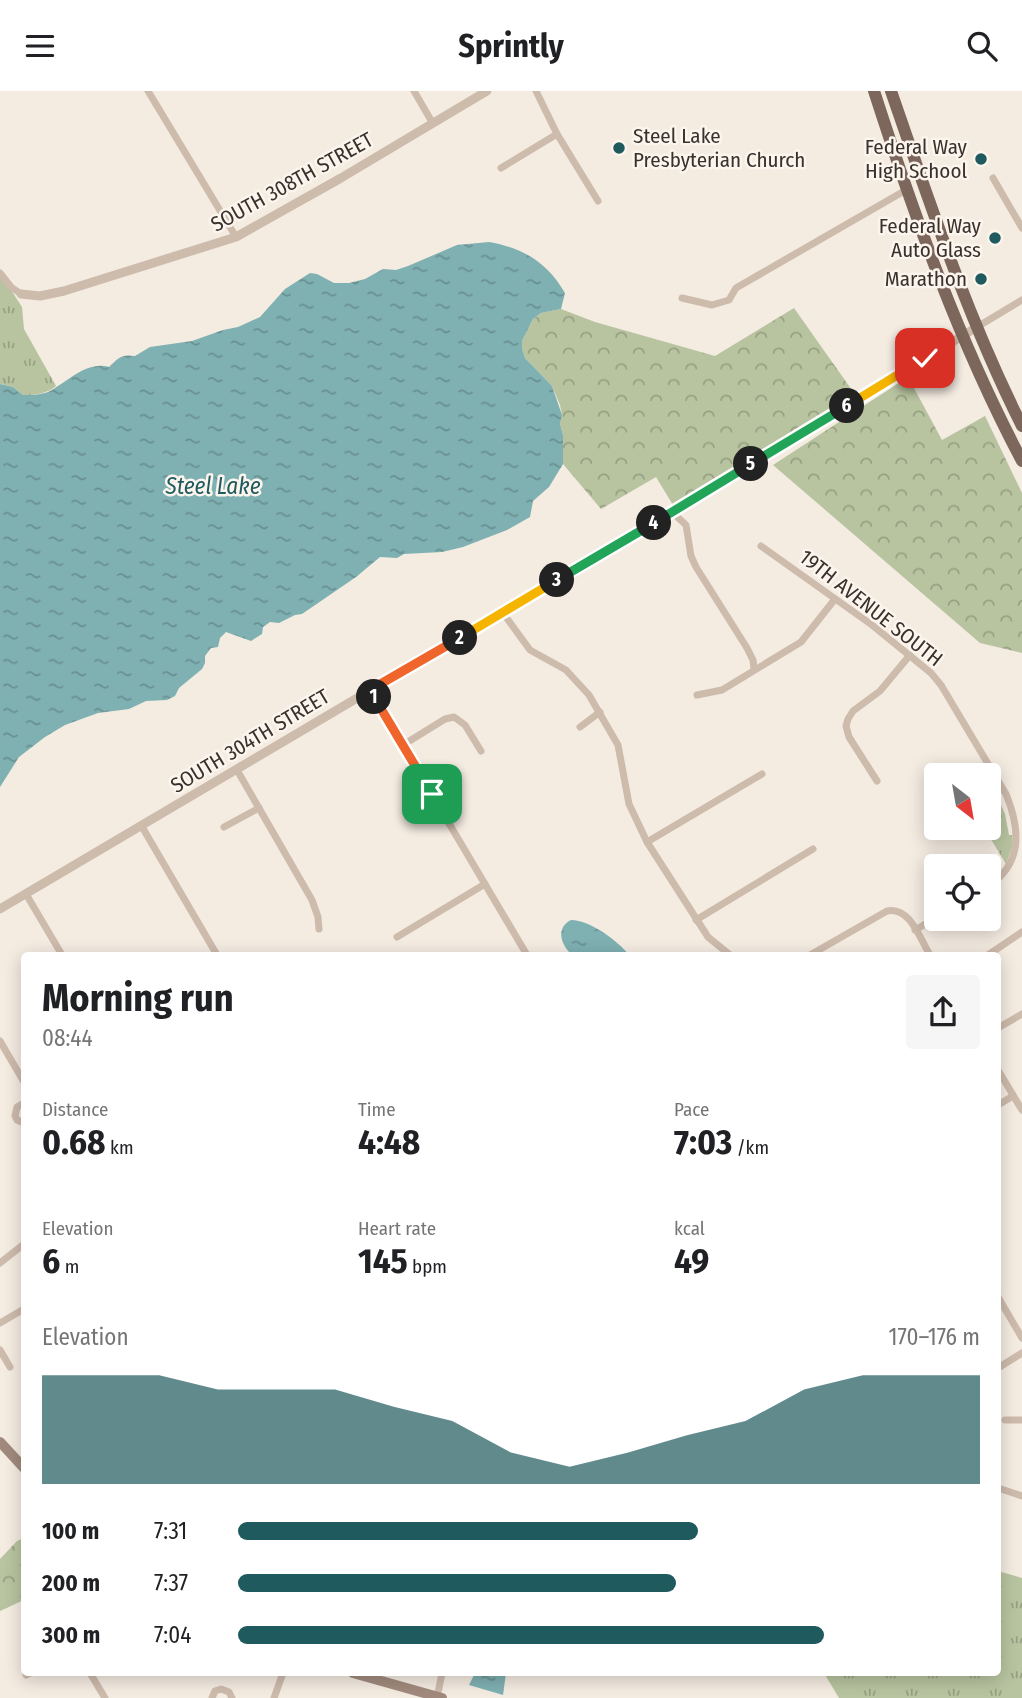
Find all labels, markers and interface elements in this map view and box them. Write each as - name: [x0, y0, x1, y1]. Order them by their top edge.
- icon: menu: [21, 27, 59, 65]
- text: Sprintly: [458, 27, 564, 65]
- icon: search: [963, 27, 1001, 65]
- place label: Steel Lake Presbyterian Church: [633, 123, 805, 173]
- street label: SOUTH 308TH STREET: [206, 126, 378, 237]
- place label: Federal Way High School: [865, 134, 968, 184]
- marker: Steel Lake Presbyterian Church: [611, 140, 627, 156]
- marker: Federal Way High School: [973, 151, 989, 167]
- place label: Federal Way Auto Glass: [879, 213, 982, 263]
- marker: Federal Way Auto Glass: [987, 230, 1003, 246]
- place label: Marathon: [885, 266, 967, 292]
- marker: Marathon: [973, 271, 989, 287]
- pin: [895, 328, 955, 388]
- icon: check: [906, 339, 944, 377]
- pin: 6: [830, 389, 864, 423]
- text: 6: [842, 394, 851, 417]
- pin: 5: [734, 447, 768, 481]
- text: 5: [746, 452, 755, 475]
- water label: Steel Lake: [164, 472, 261, 500]
- pin: 4: [636, 505, 672, 541]
- text: 4: [649, 511, 658, 534]
- street label: 19TH AVENUE SOUTH: [794, 544, 948, 672]
- pin: 3: [540, 563, 574, 597]
- text: 3: [552, 568, 561, 591]
- pin: 2: [442, 621, 477, 655]
- text: 2: [455, 626, 464, 649]
- pin: 1: [356, 679, 392, 715]
- street label: SOUTH 304TH STREET: [166, 683, 334, 799]
- text: 1: [369, 685, 378, 708]
- north arrow: [924, 763, 1001, 840]
- map controls: [924, 763, 1001, 931]
- pin: [402, 764, 462, 824]
- icon: arrive: [413, 775, 451, 813]
- button: locate: [924, 854, 1001, 931]
- text: Morning run: [42, 975, 234, 1021]
- button: share: [906, 975, 980, 1049]
- text: 08:44: [42, 1024, 93, 1052]
- text: Distance: [42, 1098, 109, 1121]
- text: Time: [358, 1098, 396, 1121]
- text: Pace: [674, 1098, 709, 1121]
- text: 0.68: [42, 1121, 106, 1163]
- text: 4:48: [358, 1121, 420, 1163]
- text: 7:03: [674, 1121, 732, 1163]
- text: km: [106, 1136, 134, 1159]
- text: /km: [732, 1136, 769, 1159]
- text: Elevation: [42, 1217, 114, 1240]
- text: Heart rate: [358, 1217, 436, 1240]
- text: kcal: [674, 1217, 705, 1240]
- text: 6: [42, 1240, 60, 1282]
- text: 145: [358, 1240, 408, 1282]
- text: 49: [674, 1240, 709, 1282]
- text: m: [60, 1255, 79, 1278]
- text: bpm: [408, 1255, 447, 1278]
- text: Elevation: [42, 1323, 129, 1351]
- text: 170–176 m: [888, 1323, 980, 1351]
- text: 100 m: [42, 1517, 99, 1545]
- text: 7:31: [154, 1517, 187, 1545]
- text: 200 m: [42, 1569, 100, 1597]
- text: 7:37: [154, 1569, 188, 1597]
- text: 300 m: [42, 1621, 100, 1649]
- text: 7:04: [154, 1621, 191, 1649]

